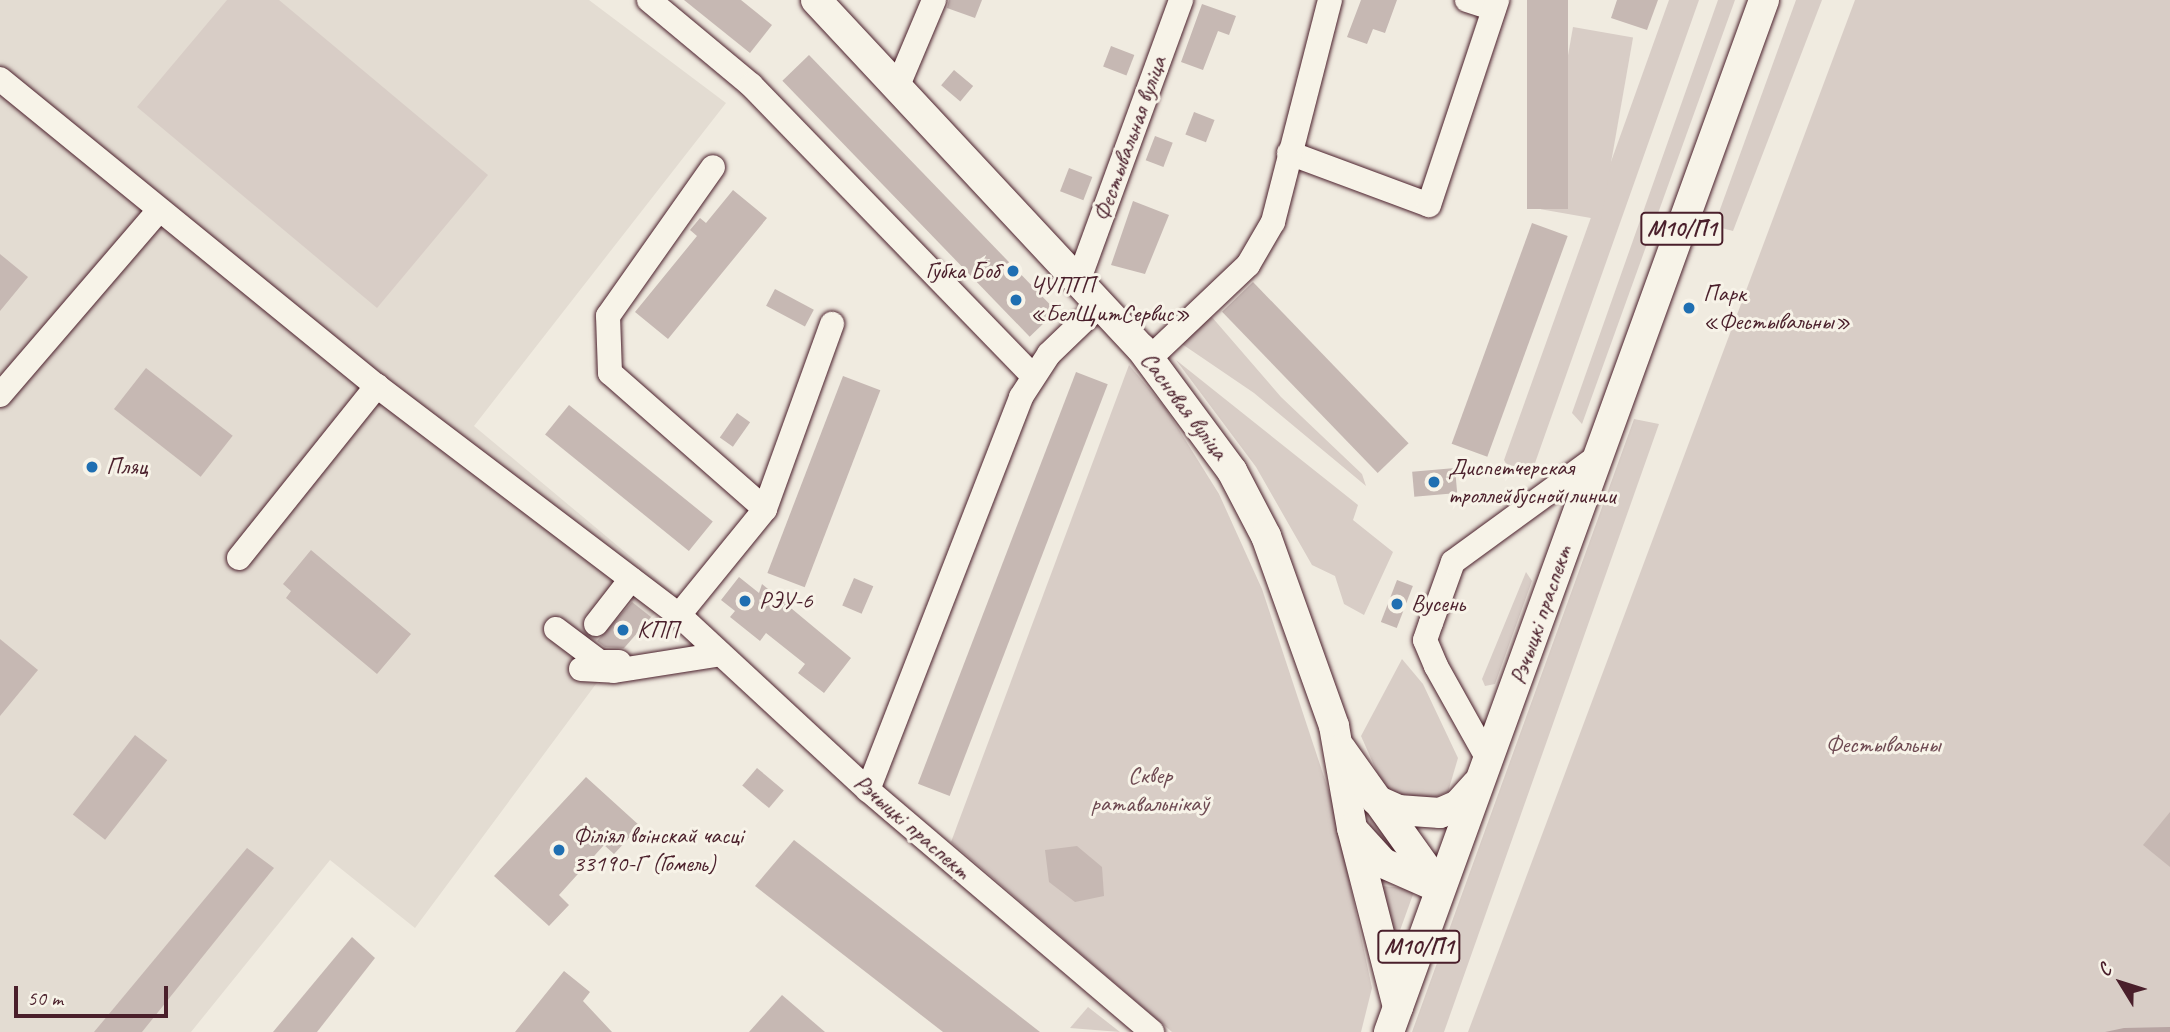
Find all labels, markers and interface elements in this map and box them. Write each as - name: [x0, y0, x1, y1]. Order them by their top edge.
- street label: Фестывальная вуліца: [1087, 53, 1173, 225]
- road number: М10/П1: [1640, 210, 1724, 248]
- place label: Губка Боб: [925, 257, 999, 285]
- marker: Губка Боб: [1005, 263, 1021, 279]
- place label: ЧУПТП «БелЩитСервис»: [1030, 272, 1190, 328]
- place label: Парк «Фестывальны»: [1703, 280, 1850, 336]
- marker: ЧУПТП «БелЩитСервис»: [1008, 292, 1024, 308]
- marker: Парк «Фестывальны»: [1681, 300, 1697, 316]
- street label: Сасновая вуліца: [1134, 346, 1234, 466]
- place label: Пляц: [106, 453, 147, 481]
- place label: Диспетчерская троллейбусной линии: [1448, 454, 1615, 510]
- marker: Пляц: [84, 459, 100, 475]
- marker: Диспетчерская троллейбусной линии: [1426, 474, 1442, 490]
- street label: Рэчыцкі праспект: [1504, 542, 1578, 688]
- place label: РЭУ-6: [759, 587, 813, 615]
- place label: Вусень: [1411, 590, 1465, 618]
- marker: РЭУ-6: [737, 593, 753, 609]
- marker: Вусень: [1389, 596, 1405, 612]
- place label: КПП: [637, 616, 678, 644]
- marker: КПП: [615, 622, 631, 638]
- park label: Фестывальны: [1826, 731, 1940, 759]
- park label: Сквер ратавальнікаў: [1091, 762, 1209, 818]
- street label: Рэчыцкі праспект: [848, 768, 976, 886]
- place label: Філіял воінскай часці 33190-Г (Гомель): [573, 822, 743, 878]
- marker: Філіял воінскай часці 33190-Г (Гомель): [551, 842, 567, 858]
- road number: М10/П1: [1377, 928, 1461, 966]
- north arrow: [2086, 948, 2156, 1018]
- text: С: [2092, 959, 2117, 981]
- scale bar: [18, 972, 172, 1016]
- text: 50 m: [27, 985, 63, 1011]

